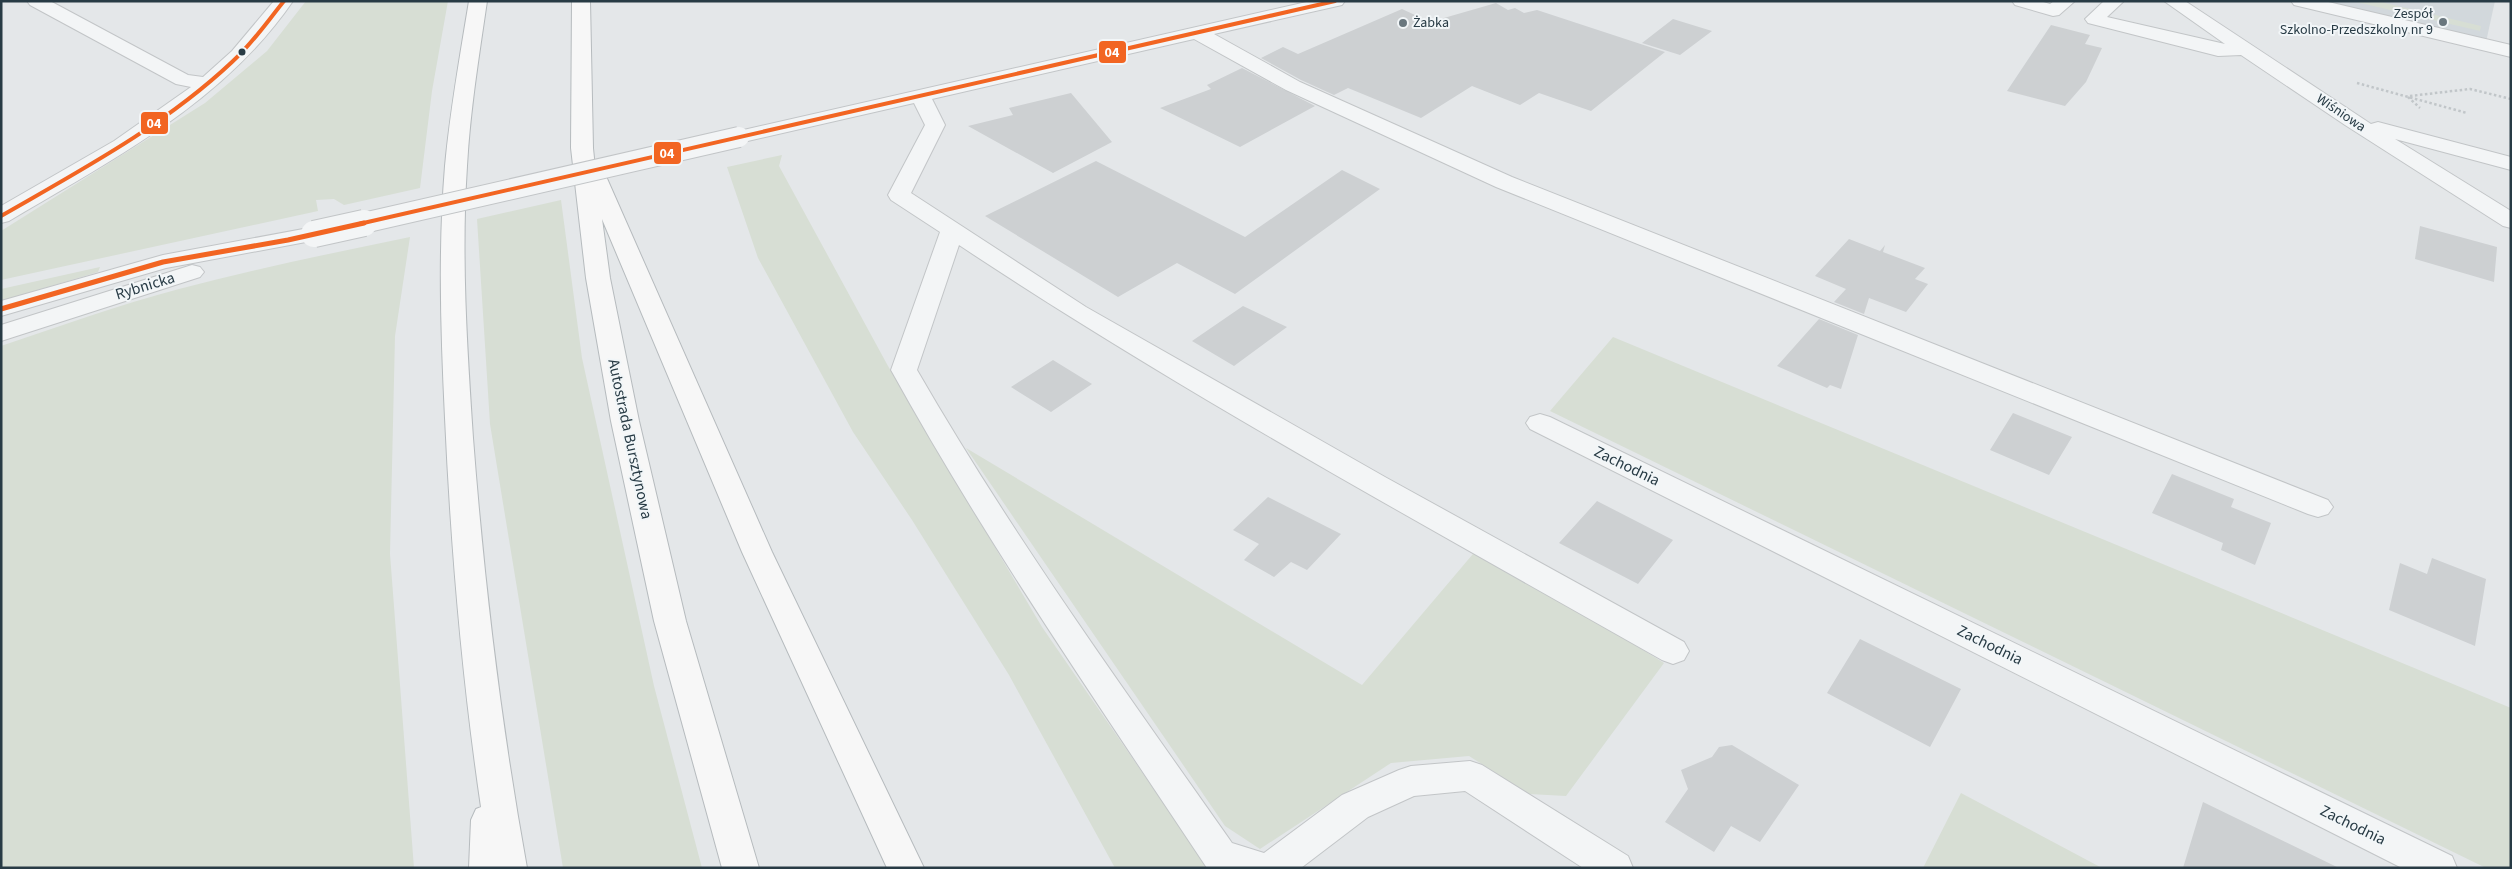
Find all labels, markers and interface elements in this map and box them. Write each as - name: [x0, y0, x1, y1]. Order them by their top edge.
- place label: Zespół Szkolno-Przedszkolny nr 9: [2280, 4, 2434, 40]
- place label: Żabka: [1413, 13, 1449, 33]
- marker: Zespół Szkolno-Przedszkolny nr 9: [2437, 16, 2449, 28]
- marker: Żabka: [1397, 17, 1409, 29]
- line badge: 04: [1098, 40, 1127, 64]
- text: 04: [1105, 43, 1120, 63]
- unlabelled marker: [237, 47, 247, 57]
- street label: Wiśniowa: [2312, 89, 2370, 137]
- line badge: 04: [140, 111, 169, 135]
- text: 04: [147, 114, 162, 134]
- line badge: 04: [653, 141, 682, 165]
- text: 04: [660, 144, 675, 164]
- street label: Rybnicka: [113, 267, 177, 305]
- street label: Autostrada Bursztynowa: [602, 357, 658, 521]
- street label: Zachodnia: [1590, 441, 1664, 491]
- street label: Zachodnia: [1953, 620, 2027, 670]
- street label: Zachodnia: [2316, 800, 2390, 850]

